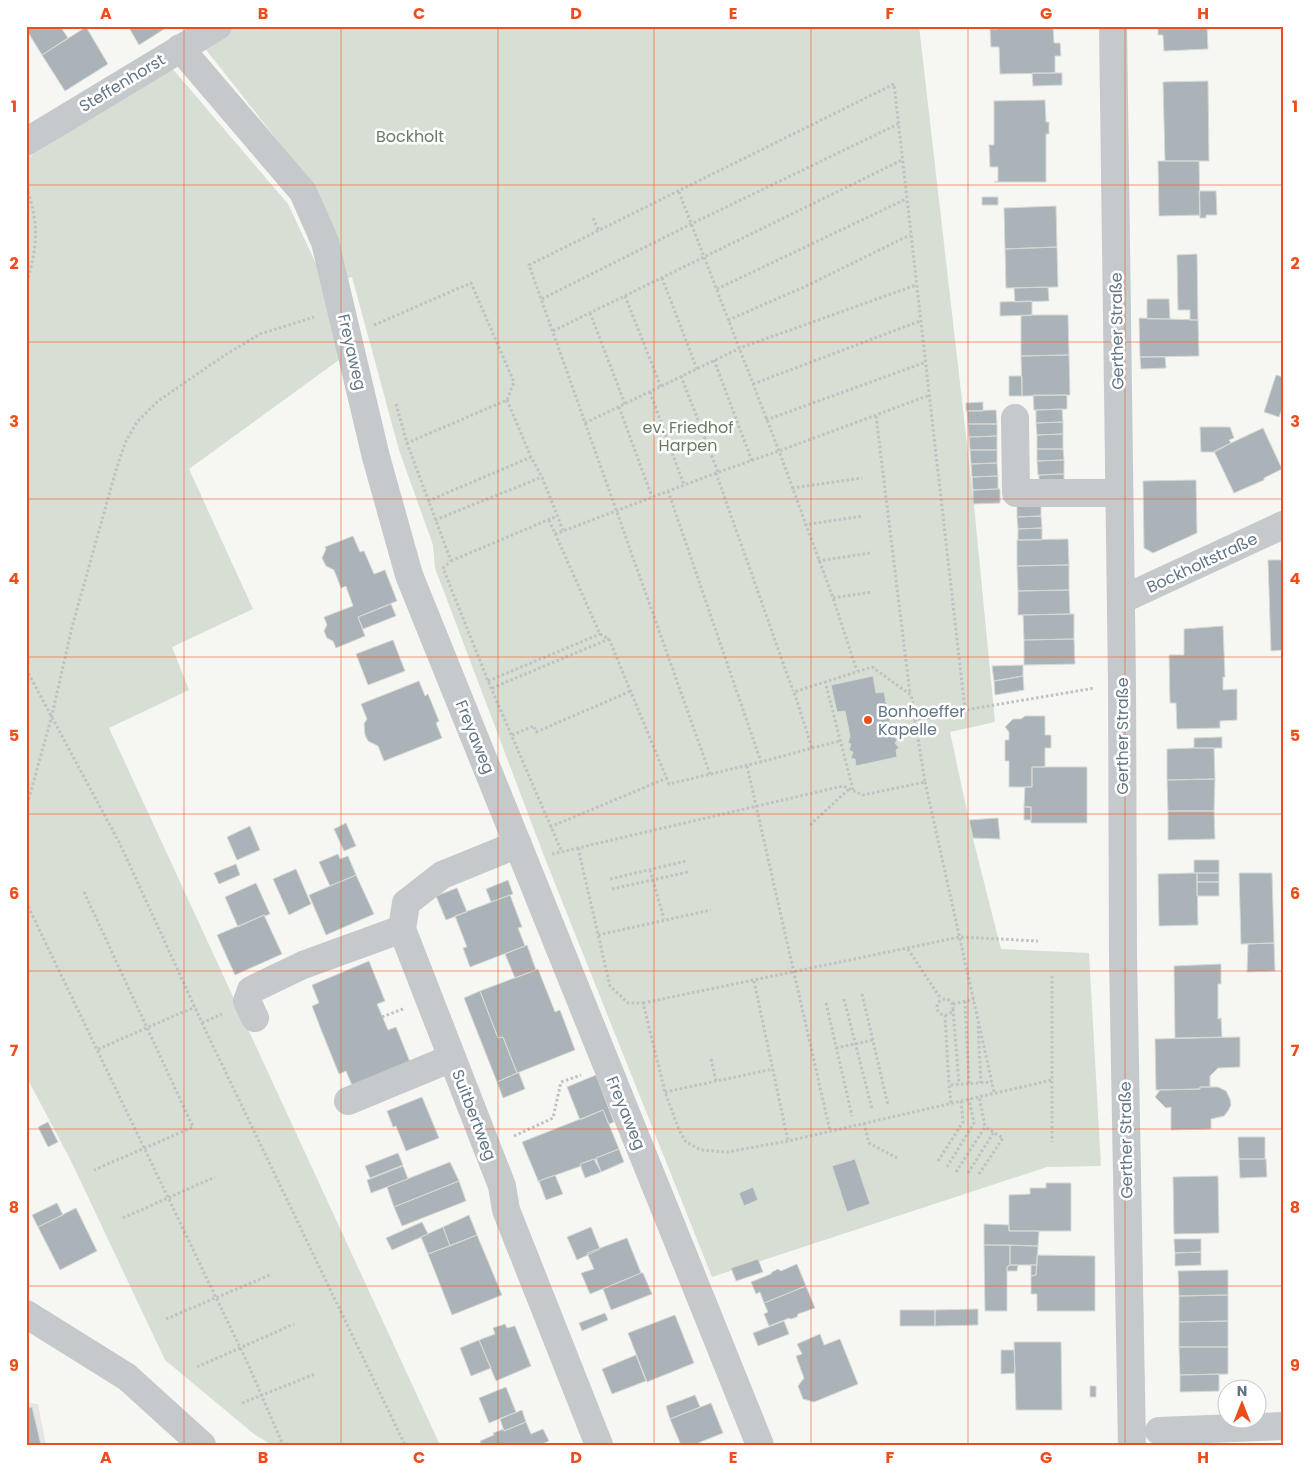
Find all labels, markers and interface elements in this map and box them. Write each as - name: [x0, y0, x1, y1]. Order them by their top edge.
- text: A: [100, 2, 112, 25]
- text: B: [258, 2, 268, 25]
- text: C: [413, 2, 425, 25]
- text: D: [570, 2, 582, 25]
- text: E: [729, 2, 737, 25]
- text: F: [886, 2, 895, 25]
- text: G: [1040, 2, 1052, 25]
- text: H: [1197, 2, 1209, 25]
- street label: Steffenhorst: [75, 48, 169, 118]
- text: 1: [11, 95, 17, 118]
- text: 1: [1292, 95, 1298, 118]
- park label: Bockholt: [376, 125, 444, 148]
- text: 2: [9, 252, 19, 275]
- text: 2: [1290, 252, 1300, 275]
- street label: Gerther Straße: [1104, 272, 1130, 390]
- street label: Freyaweg: [332, 312, 372, 392]
- text: 3: [9, 410, 19, 433]
- text: 3: [1290, 410, 1300, 433]
- park label: ev. Friedhof Harpen: [643, 416, 733, 457]
- street label: Bockholtstraße: [1143, 527, 1261, 599]
- text: 4: [9, 567, 20, 590]
- text: 4: [1290, 567, 1301, 590]
- street label: Gerther Straße: [1111, 677, 1134, 795]
- street label: Freyaweg: [450, 697, 500, 777]
- place label: Bonhoeffer Kapelle: [878, 700, 965, 741]
- marker: Bonhoeffer Kapelle: [862, 714, 874, 726]
- text: 5: [9, 724, 19, 747]
- text: 5: [1290, 724, 1300, 747]
- text: 6: [9, 882, 19, 905]
- text: 6: [1290, 882, 1300, 905]
- text: 7: [10, 1039, 19, 1062]
- text: 7: [1291, 1039, 1300, 1062]
- street label: Suitbertweg: [446, 1066, 502, 1164]
- street label: Freyaweg: [601, 1073, 651, 1153]
- street label: Gerther Straße: [1113, 1081, 1139, 1199]
- text: 8: [9, 1196, 19, 1219]
- text: 8: [1290, 1196, 1300, 1219]
- text: 9: [9, 1354, 19, 1377]
- text: 9: [1290, 1354, 1300, 1377]
- north arrow: [1216, 1378, 1266, 1428]
- text: N: [1237, 1381, 1247, 1401]
- text: A: [100, 1446, 112, 1469]
- text: B: [258, 1446, 268, 1469]
- text: C: [413, 1446, 425, 1469]
- text: D: [570, 1446, 582, 1469]
- text: E: [729, 1446, 737, 1469]
- text: F: [886, 1446, 895, 1469]
- text: G: [1040, 1446, 1052, 1469]
- text: H: [1197, 1446, 1209, 1469]

